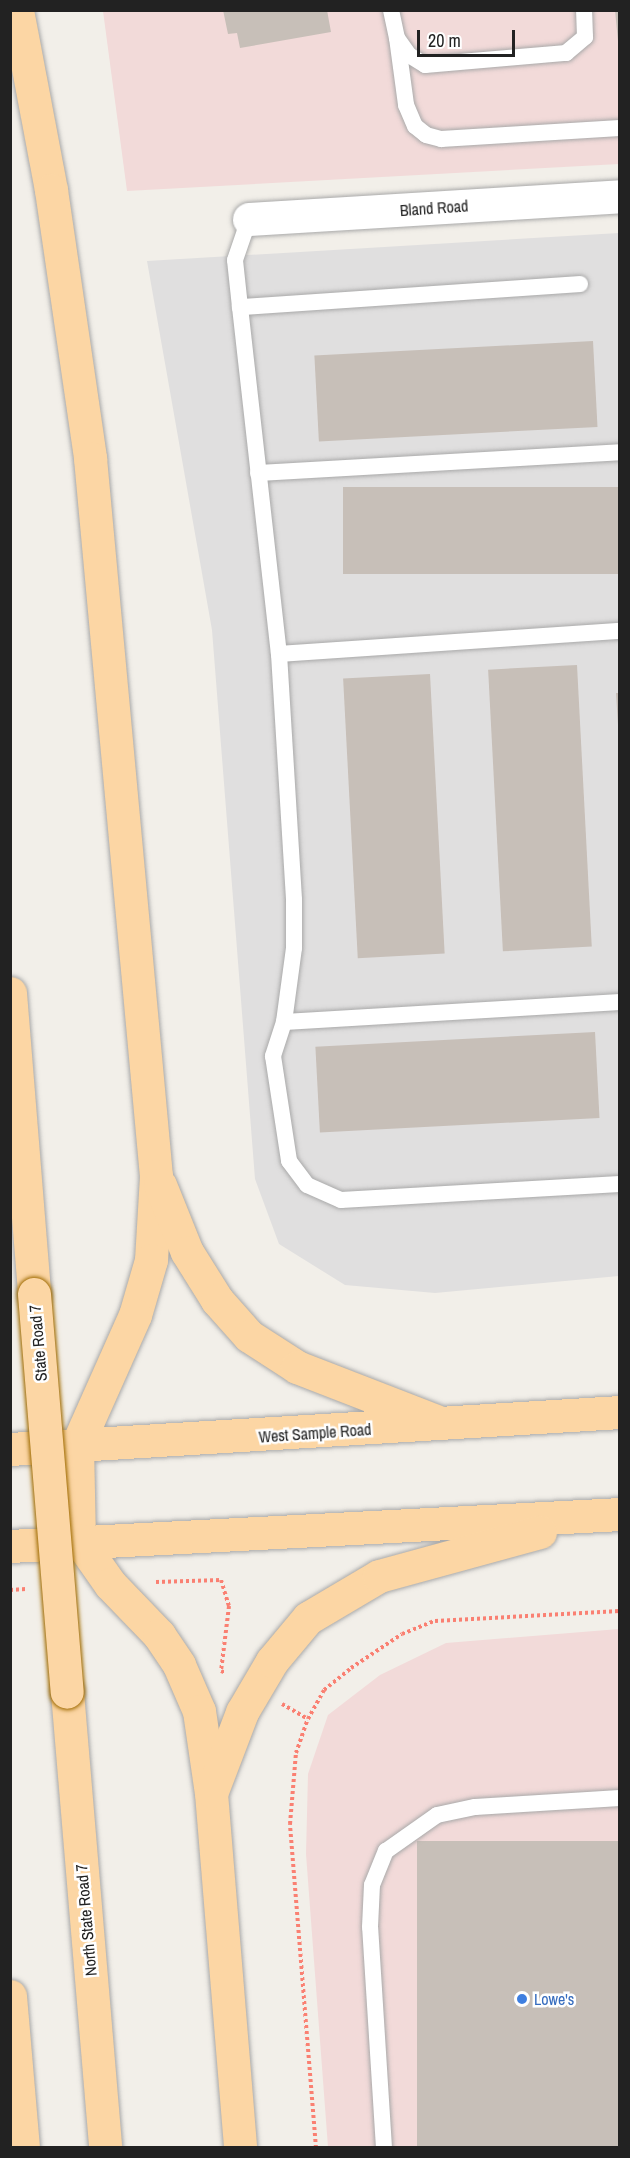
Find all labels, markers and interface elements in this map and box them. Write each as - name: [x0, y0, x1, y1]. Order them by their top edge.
- scale bar: [420, 18, 518, 56]
- text: 20 m: [428, 28, 461, 53]
- street label: Bland Road: [399, 196, 469, 220]
- street label: State Road 7: [25, 1304, 51, 1382]
- street label: West Sample Road: [258, 1419, 372, 1447]
- street label: North State Road 7: [72, 1863, 100, 1977]
- place label: Lowe's: [534, 1989, 574, 2009]
- marker: Lowe's: [515, 1992, 529, 2006]

